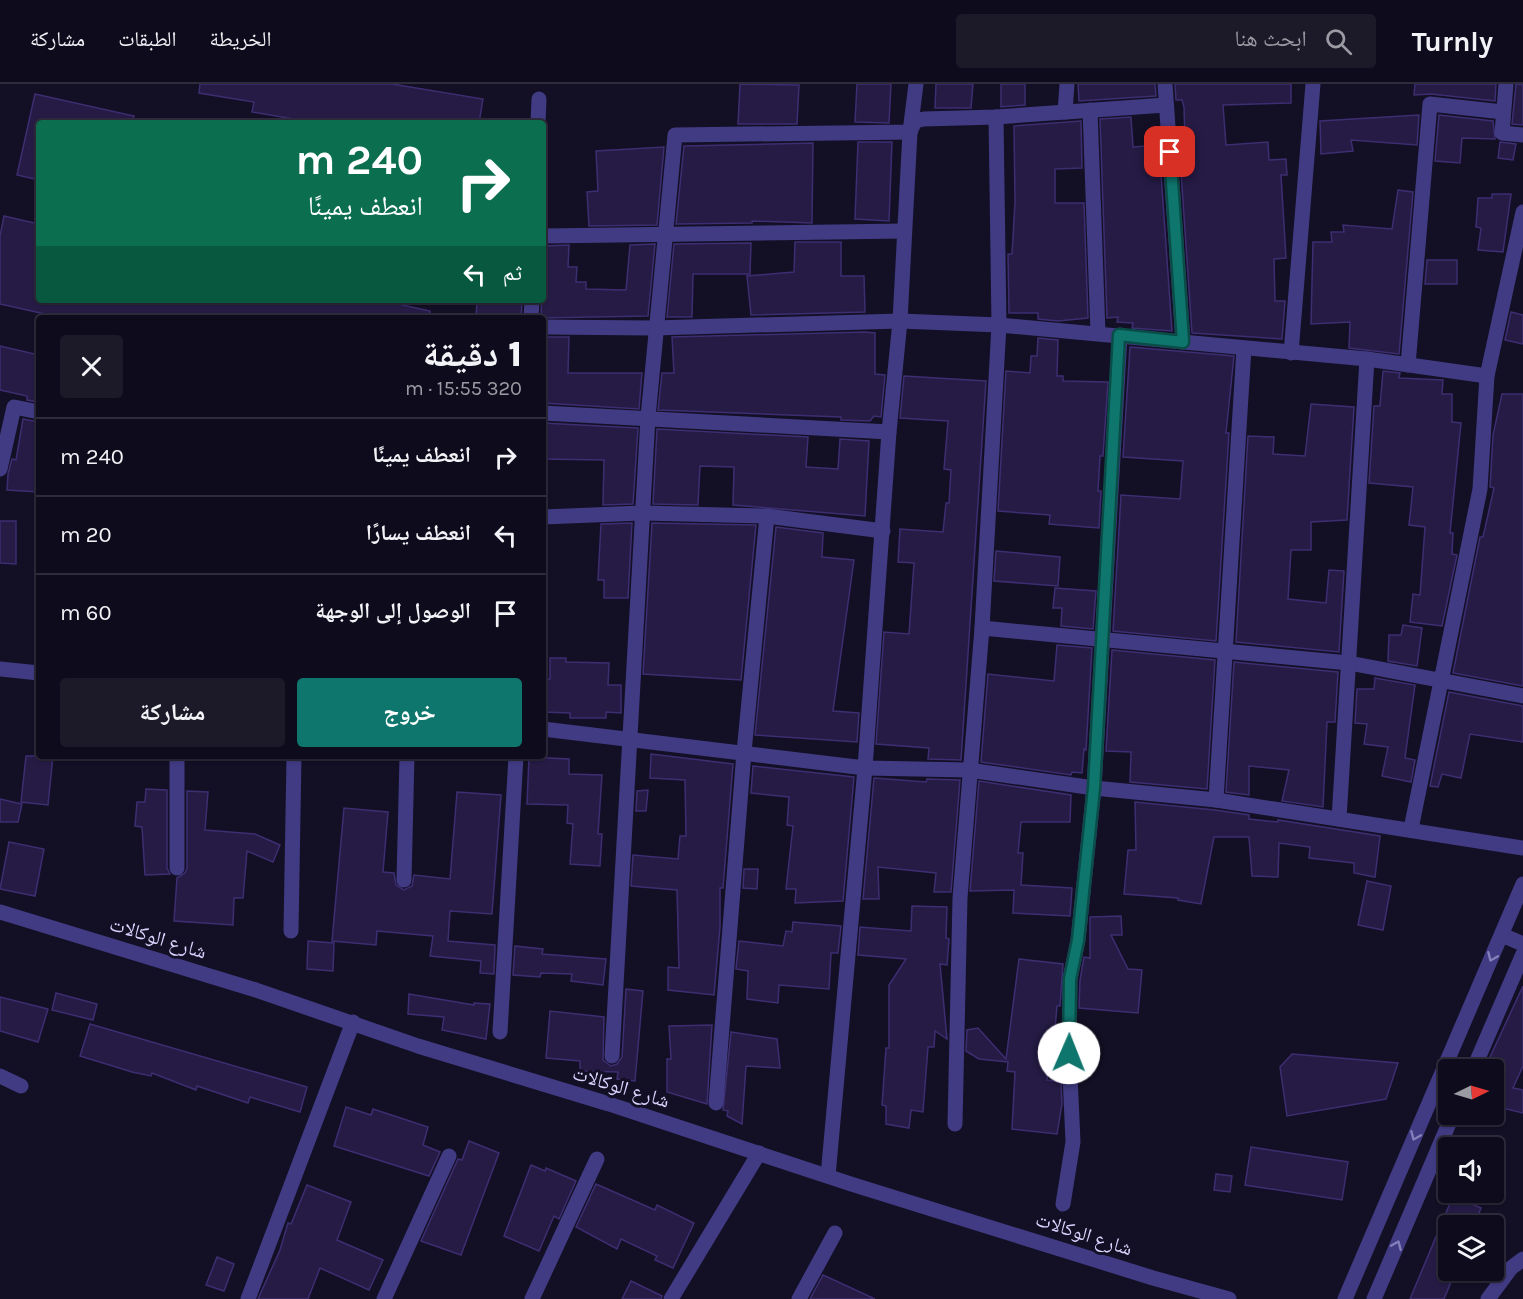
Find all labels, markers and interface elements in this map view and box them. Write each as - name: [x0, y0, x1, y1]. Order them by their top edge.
- search box: [956, 14, 1376, 68]
- icon: search: [1322, 25, 1355, 58]
- text: Turnly: [1412, 25, 1493, 58]
- text: ابحث هنا: [1235, 26, 1307, 52]
- text: مشاركة: [30, 27, 85, 51]
- text: الطبقات: [118, 27, 177, 51]
- text: الخريطة: [210, 27, 271, 51]
- pin: [1144, 126, 1195, 177]
- text: 240 m: [296, 135, 423, 185]
- icon: arrive: [1153, 135, 1186, 168]
- icon: right: [444, 144, 522, 222]
- text: انعطف يمينًا: [308, 190, 423, 222]
- icon: left: [458, 258, 491, 291]
- text: ثم: [503, 260, 522, 286]
- text: 1 دقيقة: [423, 333, 522, 375]
- button: close: [60, 335, 123, 398]
- text: 320 m · 15:55: [405, 377, 522, 400]
- icon: right: [489, 441, 522, 474]
- text: انعطف يمينًا: [372, 442, 471, 468]
- text: 240 m: [60, 444, 124, 470]
- icon: left: [489, 519, 522, 552]
- text: انعطف يسارًا: [366, 520, 471, 546]
- text: 20 m: [60, 522, 112, 548]
- icon: arrive: [489, 597, 522, 630]
- text: الوصول إلى الوجهة: [315, 598, 471, 624]
- text: 60 m: [60, 600, 111, 626]
- button: مشاركة: [60, 678, 285, 747]
- button: خروج: [297, 678, 522, 747]
- street label: شارع الوكالات: [106, 912, 209, 965]
- one-way arrow: [1487, 951, 1499, 962]
- position arrow: [1037, 1021, 1101, 1085]
- north arrow: [1438, 1059, 1504, 1125]
- map controls: [1438, 1059, 1504, 1281]
- street label: شارع الوكالات: [569, 1061, 672, 1114]
- one-way arrow: [1410, 1130, 1422, 1141]
- button: sound: [1438, 1137, 1504, 1203]
- street label: شارع الوكالات: [1032, 1208, 1135, 1261]
- button: layers: [1438, 1215, 1504, 1281]
- one-way arrow: [1390, 1241, 1402, 1252]

